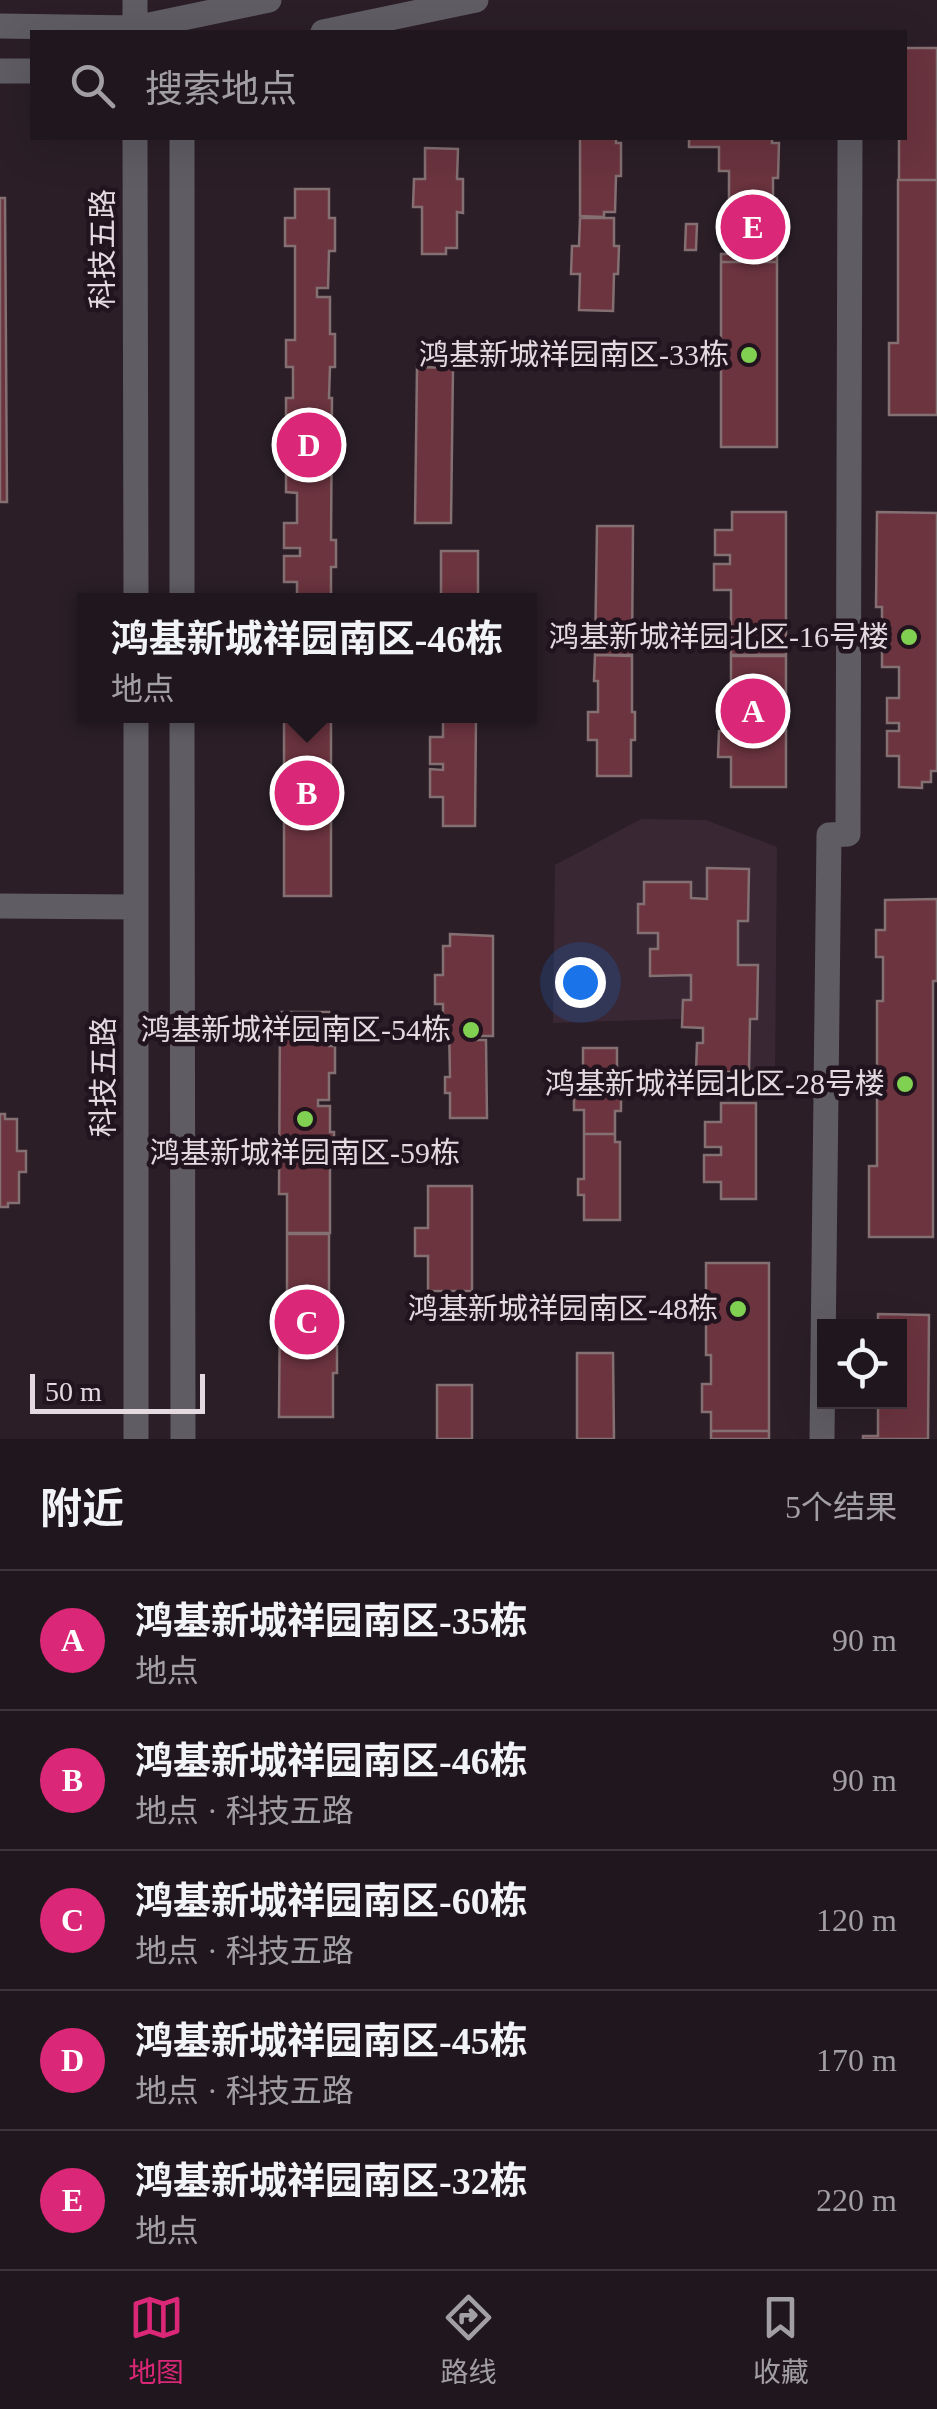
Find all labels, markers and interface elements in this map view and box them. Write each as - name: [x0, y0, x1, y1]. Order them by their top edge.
- search box: [30, 30, 907, 140]
- icon: search: [65, 58, 120, 113]
- text: 搜索地点: [145, 68, 297, 110]
- street label: 科技五路: [86, 189, 119, 309]
- pin: E: [720, 190, 786, 264]
- place label: 鸿基新城祥园南区-33栋: [419, 338, 729, 371]
- marker: 鸿基新城祥园南区-33栋: [738, 344, 760, 366]
- pin: D: [276, 408, 342, 482]
- popup: [77, 593, 537, 723]
- text: 鸿基新城祥园南区-46栋: [111, 618, 503, 660]
- place label: 鸿基新城祥园北区-16号楼: [549, 620, 889, 653]
- marker: 鸿基新城祥园北区-16号楼: [898, 626, 920, 648]
- text: 地点: [111, 671, 175, 707]
- pin: A: [720, 674, 786, 748]
- pin: B: [274, 756, 340, 830]
- your location: [555, 957, 606, 1008]
- place label: 鸿基新城祥园南区-54栋: [141, 1013, 451, 1046]
- street label: 科技五路: [87, 1017, 120, 1137]
- marker: 鸿基新城祥园南区-54栋: [460, 1019, 482, 1041]
- place label: 鸿基新城祥园北区-28号楼: [545, 1067, 885, 1100]
- marker: 鸿基新城祥园北区-28号楼: [894, 1073, 916, 1095]
- marker: 鸿基新城祥园南区-59栋: [294, 1108, 316, 1130]
- place label: 鸿基新城祥园南区-59栋: [150, 1136, 460, 1169]
- pin: C: [274, 1284, 340, 1360]
- place label: 鸿基新城祥园南区-48栋: [408, 1292, 718, 1325]
- marker: 鸿基新城祥园南区-48栋: [727, 1298, 749, 1320]
- map controls: [817, 1319, 907, 1409]
- button: locate: [817, 1319, 907, 1409]
- scale bar: [30, 1369, 205, 1414]
- text: 50 m: [45, 1376, 102, 1407]
- text: 附近: [40, 1486, 124, 1532]
- text: 5个结果: [785, 1489, 897, 1525]
- text: 鸿基新城祥园南区-35栋: [135, 1600, 528, 1642]
- text: A: [61, 1622, 84, 1658]
- text: 90 m: [832, 1622, 897, 1658]
- text: 地点: [135, 1653, 199, 1689]
- text: 鸿基新城祥园南区-46栋: [135, 1740, 528, 1782]
- text: B: [62, 1762, 83, 1798]
- text: 90 m: [832, 1762, 897, 1798]
- text: 地点 · 科技五路: [135, 1793, 354, 1829]
- text: 鸿基新城祥园南区-60栋: [135, 1880, 528, 1922]
- text: C: [61, 1902, 84, 1938]
- text: 120 m: [816, 1902, 897, 1938]
- text: 地点 · 科技五路: [135, 1933, 354, 1969]
- text: 鸿基新城祥园南区-45栋: [135, 2020, 528, 2062]
- text: D: [61, 2042, 84, 2078]
- text: 170 m: [816, 2042, 897, 2078]
- text: 地点 · 科技五路: [135, 2073, 354, 2109]
- text: 鸿基新城祥园南区-32栋: [135, 2160, 528, 2202]
- text: E: [62, 2182, 83, 2218]
- text: 220 m: [816, 2182, 897, 2218]
- text: 地点: [135, 2213, 199, 2249]
- tab: 地图: [128, 2290, 184, 2390]
- tab: 路线: [440, 2290, 497, 2390]
- tab: 收藏: [753, 2290, 809, 2390]

